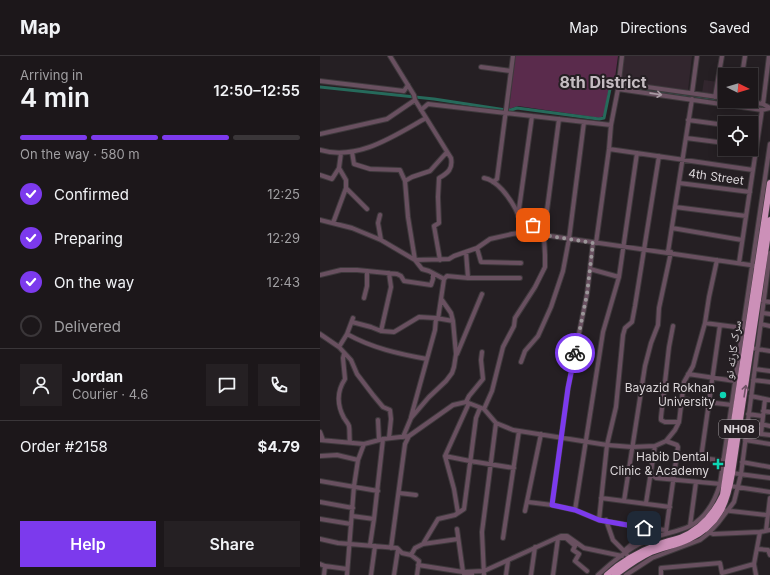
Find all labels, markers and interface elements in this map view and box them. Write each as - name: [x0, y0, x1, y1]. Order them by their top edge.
- text: Map: [20, 16, 61, 39]
- text: Map: [569, 19, 598, 36]
- text: Directions: [620, 19, 687, 36]
- text: Saved: [709, 19, 750, 36]
- text: Arriving in: [20, 67, 83, 83]
- north arrow: [718, 68, 758, 108]
- map controls: [718, 68, 758, 156]
- district label: 8th District: [559, 72, 647, 92]
- text: 12:50–12:55: [213, 81, 300, 100]
- text: 4 min: [20, 82, 90, 113]
- one-way arrow: [649, 90, 662, 98]
- button: locate: [718, 116, 758, 156]
- text: On the way · 580 m: [20, 146, 140, 162]
- street label: 4th Street: [687, 165, 745, 188]
- icon: check: [20, 183, 42, 205]
- text: Confirmed: [54, 185, 129, 204]
- text: 12:25: [267, 186, 300, 202]
- pin: [516, 208, 550, 242]
- icon: bag: [522, 214, 544, 236]
- icon: check: [20, 227, 42, 249]
- text: Preparing: [54, 229, 123, 248]
- text: 12:29: [267, 230, 300, 246]
- icon: check: [20, 271, 42, 293]
- text: On the way: [54, 273, 134, 292]
- text: 12:43: [267, 274, 300, 290]
- text: Delivered: [54, 317, 121, 336]
- street label: سرک کارته نو: [721, 319, 744, 380]
- courier: [555, 333, 595, 373]
- icon: bike: [564, 342, 586, 364]
- button: person: [20, 364, 62, 406]
- button: chat: [206, 364, 248, 406]
- button: phone: [258, 364, 300, 406]
- text: Jordan: [72, 367, 123, 386]
- place label: Bayazid Rokhan University: [625, 380, 715, 409]
- one-way arrow: [741, 385, 749, 398]
- text: Courier · 4.6: [72, 386, 148, 402]
- marker: Bayazid Rokhan University: [718, 390, 728, 400]
- road number: NH08: [719, 420, 759, 438]
- text: Order #2158: [20, 437, 108, 456]
- text: $4.79: [258, 437, 300, 456]
- place label: Habib Dental Clinic & Academy: [610, 449, 709, 478]
- marker: Habib Dental Clinic & Academy: [712, 458, 724, 470]
- pin: [627, 511, 661, 545]
- icon: home: [633, 517, 655, 539]
- button: Help: [20, 521, 156, 567]
- button: Share: [164, 521, 300, 567]

